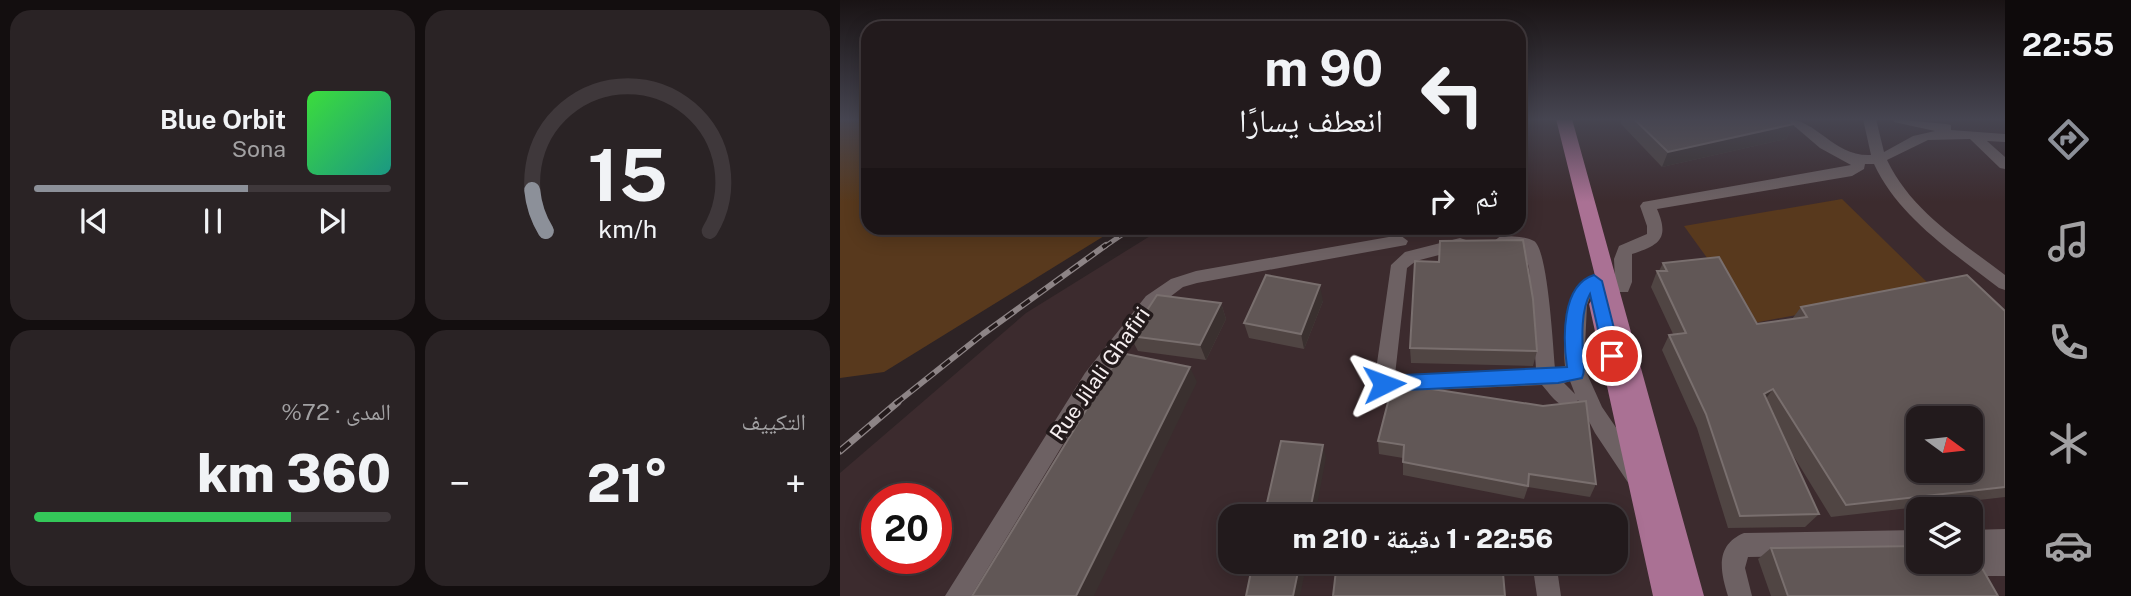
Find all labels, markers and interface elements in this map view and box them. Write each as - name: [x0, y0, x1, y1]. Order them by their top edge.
- text: 22:55: [2022, 26, 2114, 63]
- text: 90 m: [1264, 39, 1383, 97]
- icon: left: [1407, 49, 1498, 140]
- text: انعطف يسارًا: [1239, 102, 1383, 139]
- text: Blue Orbit: [160, 104, 286, 135]
- icon: directions: [2044, 115, 2093, 164]
- text: 15: [587, 133, 668, 218]
- text: Sona: [232, 135, 286, 162]
- icon: right: [1423, 182, 1461, 220]
- text: ثم: [1475, 182, 1498, 213]
- icon: previous: [75, 202, 113, 240]
- icon: pause: [194, 202, 232, 240]
- icon: next: [313, 202, 351, 240]
- text: km/h: [598, 214, 657, 244]
- icon: music: [2044, 217, 2093, 266]
- street label: Rue Jilali Ghafiri: [1044, 302, 1155, 445]
- icon: phone: [2044, 318, 2093, 367]
- pin: [1582, 326, 1642, 386]
- icon: arrive: [1593, 337, 1631, 375]
- position arrow: [1347, 347, 1421, 421]
- text: المدى · 72%: [281, 398, 391, 425]
- north arrow: [1906, 406, 1983, 483]
- map controls: [1906, 406, 1983, 574]
- text: التكييف: [741, 408, 806, 435]
- icon: climate: [2044, 419, 2093, 468]
- text: 360 km: [197, 443, 391, 504]
- text: 21°: [587, 453, 668, 514]
- text: −: [449, 461, 470, 506]
- text: +: [785, 461, 806, 506]
- speed limit sign: 20: [861, 483, 952, 574]
- button: layers: [1906, 497, 1983, 574]
- icon: car: [2044, 521, 2093, 570]
- text: 22:56 · 1 دقيقة · 210 m: [1293, 523, 1553, 554]

